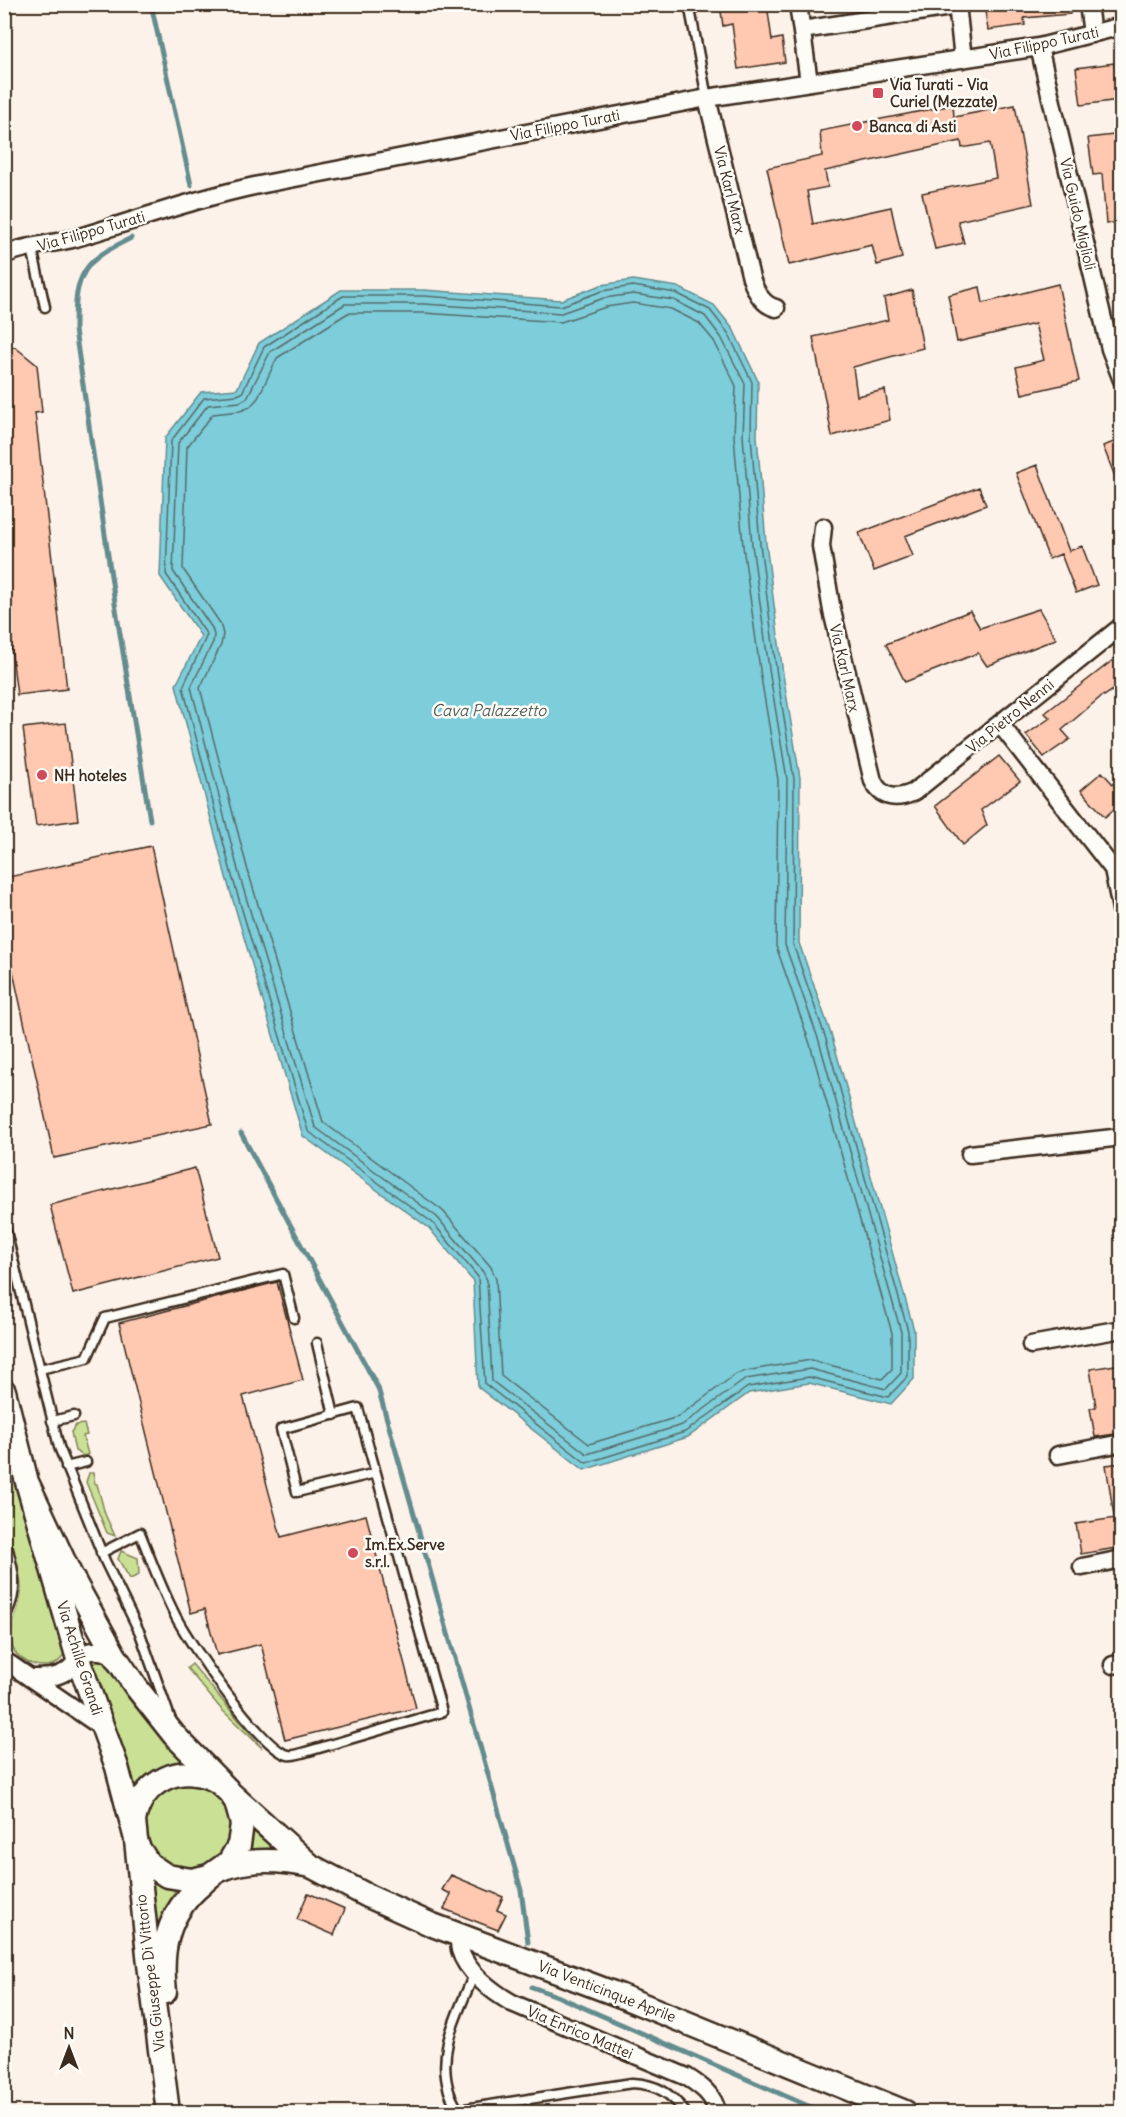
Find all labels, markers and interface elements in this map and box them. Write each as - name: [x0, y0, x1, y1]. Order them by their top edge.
- street label: Via Filippo Turati: [988, 22, 1100, 64]
- place label: Via Turati - Via Curiel (Mezzate): [890, 75, 998, 112]
- marker: Via Turati - Via Curiel (Mezzate): [871, 86, 885, 100]
- street label: Via Filippo Turati: [509, 105, 621, 145]
- place label: Banca di Asti: [869, 117, 956, 136]
- marker: Banca di Asti: [850, 119, 864, 133]
- street label: Via Karl Marx: [710, 144, 750, 236]
- street label: Via Guido Miglioli: [1056, 156, 1100, 272]
- street label: Via Filippo Turati: [35, 207, 147, 255]
- street label: Via Karl Marx: [826, 622, 864, 714]
- street label: Via Pietro Nenni: [962, 675, 1058, 757]
- water label: Cava Palazzetto: [432, 700, 547, 720]
- place label: NH hoteles: [54, 766, 127, 785]
- marker: NH hoteles: [35, 768, 49, 782]
- place label: Im.Ex.Serve s.r.l.: [365, 1535, 445, 1571]
- marker: Im.Ex.Serve s.r.l.: [346, 1546, 360, 1560]
- street label: Via Achille Grandi: [53, 1599, 107, 1717]
- street label: Via Giuseppe Di Vittorio: [131, 1893, 169, 2053]
- street label: Via Venticinque Aprile: [535, 1956, 679, 2026]
- street label: Via Enrico Mattei: [524, 2001, 636, 2063]
- north arrow: [39, 2018, 99, 2078]
- text: N: [63, 2023, 75, 2043]

